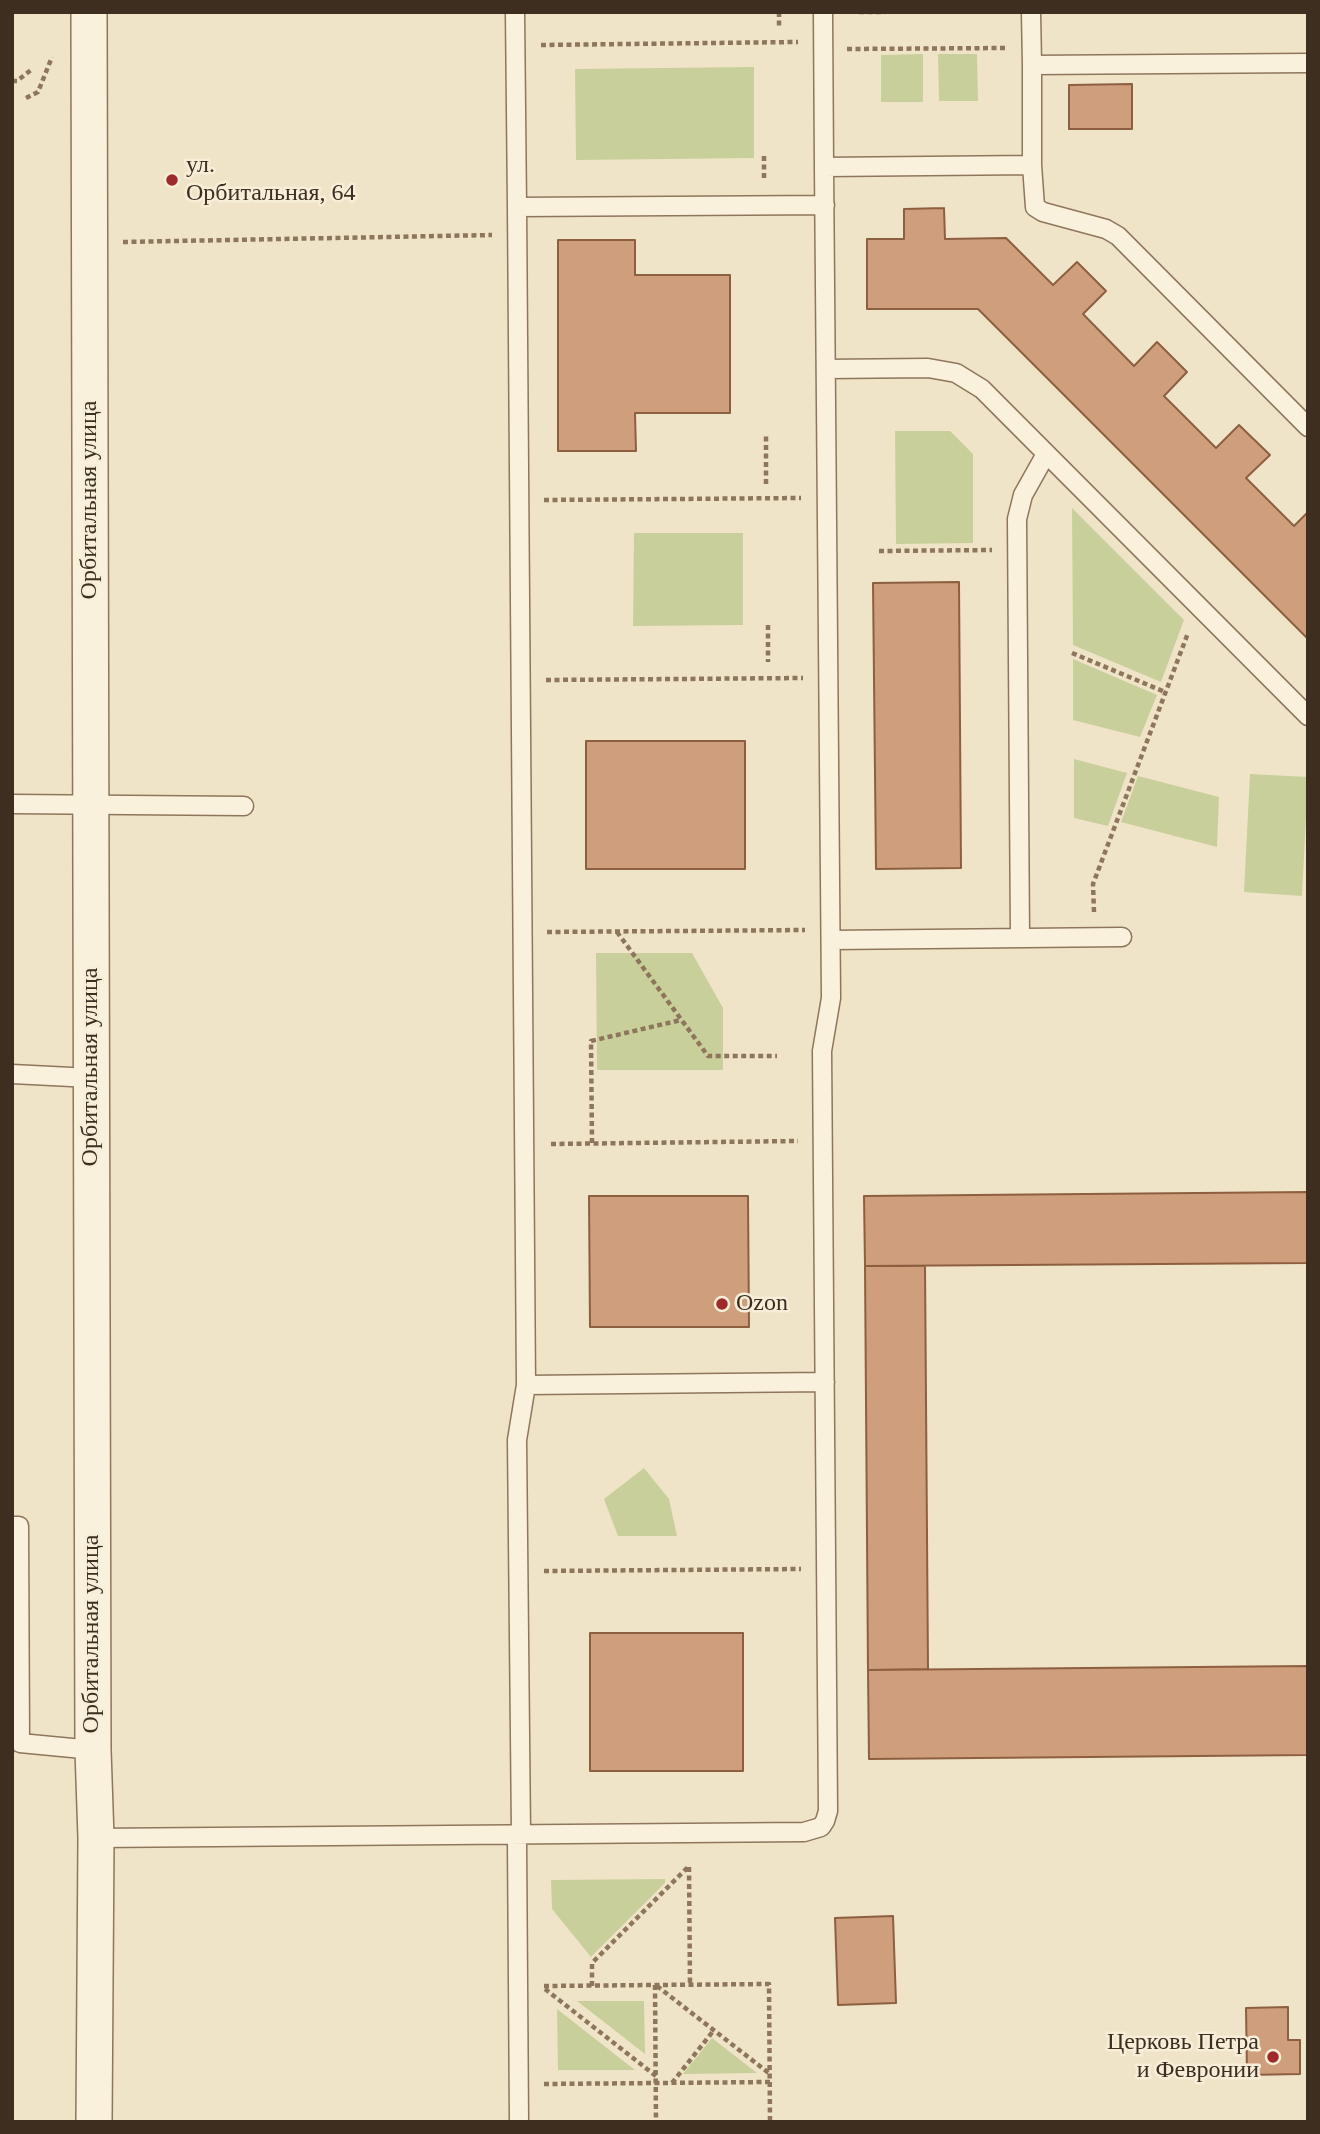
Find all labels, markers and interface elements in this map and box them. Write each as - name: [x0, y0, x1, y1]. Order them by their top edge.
- place label: ул. Орбитальная, 64: [186, 152, 355, 208]
- marker: ул. Орбитальная, 64: [164, 172, 180, 188]
- street label: Орбитальная улица: [76, 401, 104, 599]
- street label: Орбитальная улица: [77, 968, 105, 1166]
- place label: Ozon: [736, 1290, 788, 1318]
- marker: Ozon: [714, 1296, 730, 1312]
- street label: Орбитальная улица: [78, 1535, 106, 1733]
- place label: Церковь Петра и Февронии: [1107, 2029, 1259, 2085]
- marker: Церковь Петра и Февронии: [1265, 2049, 1281, 2065]

